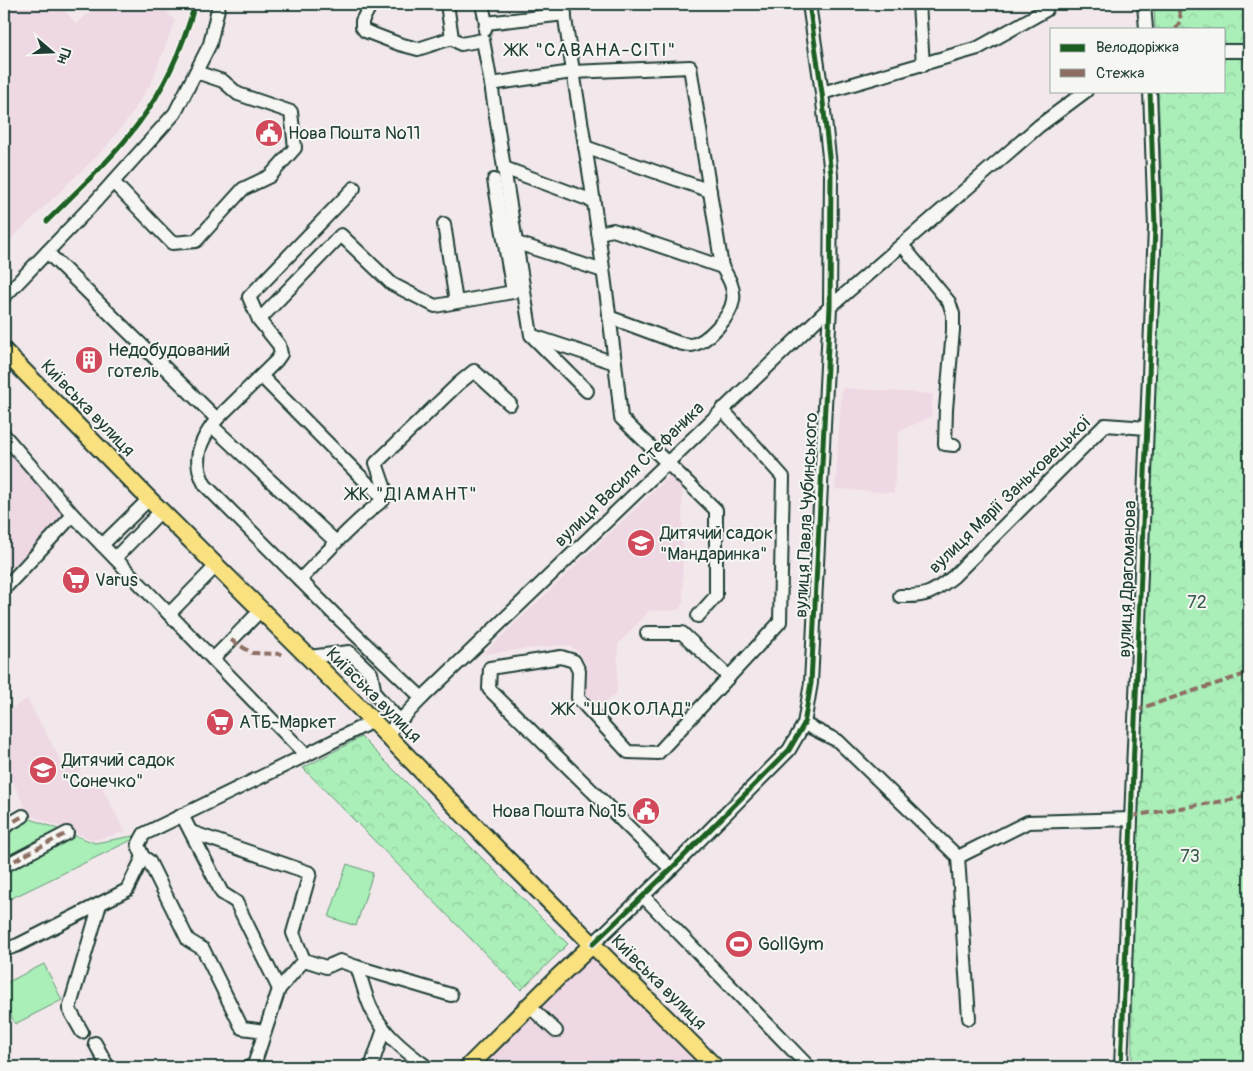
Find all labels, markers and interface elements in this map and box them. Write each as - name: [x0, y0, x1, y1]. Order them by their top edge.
- north arrow: [28, 28, 78, 78]
- legend: [1050, 28, 1226, 92]
- district label: ЖК "САВАНА-СІТІ": [503, 38, 676, 62]
- text: Велодоріжка: [1096, 38, 1179, 57]
- text: Пн: [53, 46, 74, 66]
- text: Стежка: [1096, 64, 1145, 83]
- public building icon: Нова Пошта №11: [254, 118, 284, 148]
- place label: Нова Пошта №11: [288, 122, 421, 145]
- place label: Недобудований готель: [108, 339, 230, 383]
- building icon: Недобудований готель: [74, 345, 104, 375]
- street label: Київська вулиця: [36, 355, 140, 462]
- street label: вулиця Василя Стефаника: [549, 397, 709, 552]
- street label: вулиця Марії Заньковецької: [924, 410, 1097, 579]
- street label: вулиця Павла Чубинського: [790, 412, 823, 618]
- district label: ЖК "ДІАМАНТ": [343, 482, 478, 506]
- street label: вулиця Драгоманова: [1113, 500, 1142, 658]
- place label: Дитячий садок "Мандаринка": [659, 522, 773, 566]
- school or university icon: Дитячий садок "Мандаринка": [626, 528, 656, 558]
- supermarket icon: Varus: [61, 565, 91, 595]
- place label: Varus: [95, 569, 138, 592]
- park label: 72: [1187, 591, 1207, 614]
- street label: Київська вулиця: [321, 643, 426, 748]
- district label: ЖК "ШОКОЛАД": [550, 697, 693, 721]
- supermarket icon: АТБ-Маркет: [205, 707, 235, 737]
- place label: АТБ-Маркет: [239, 711, 336, 734]
- place label: Дитячий садок "Сонечко": [61, 749, 175, 793]
- school or university icon: Дитячий садок "Сонечко": [28, 755, 58, 785]
- public building icon: Нова Пошта №15: [631, 796, 661, 826]
- place label: Нова Пошта №15: [492, 800, 627, 823]
- park label: 73: [1180, 845, 1200, 868]
- sports icon: GollGym: [724, 929, 754, 959]
- street label: Київська вулиця: [606, 930, 711, 1035]
- place label: GollGym: [758, 933, 824, 956]

